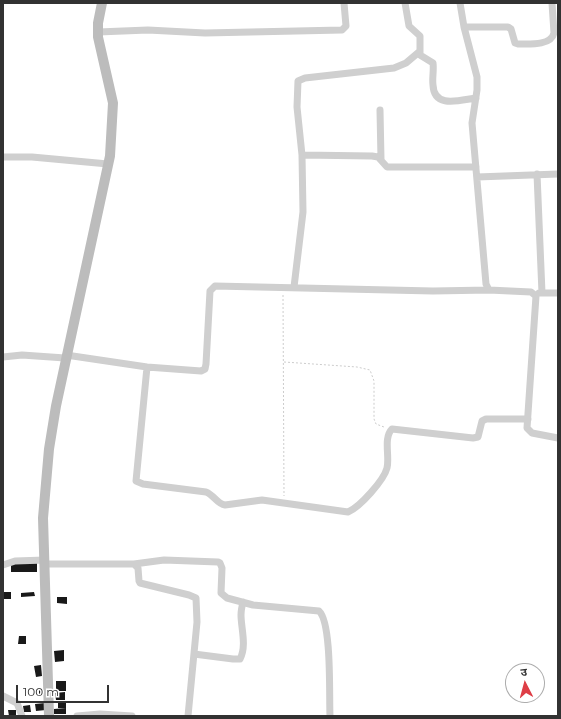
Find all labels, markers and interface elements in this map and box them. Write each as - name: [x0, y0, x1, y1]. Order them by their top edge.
- north arrow: [505, 663, 545, 703]
- text: उ: [520, 665, 528, 679]
- scale bar: [18, 677, 111, 703]
- text: 100 m: [23, 684, 59, 699]

